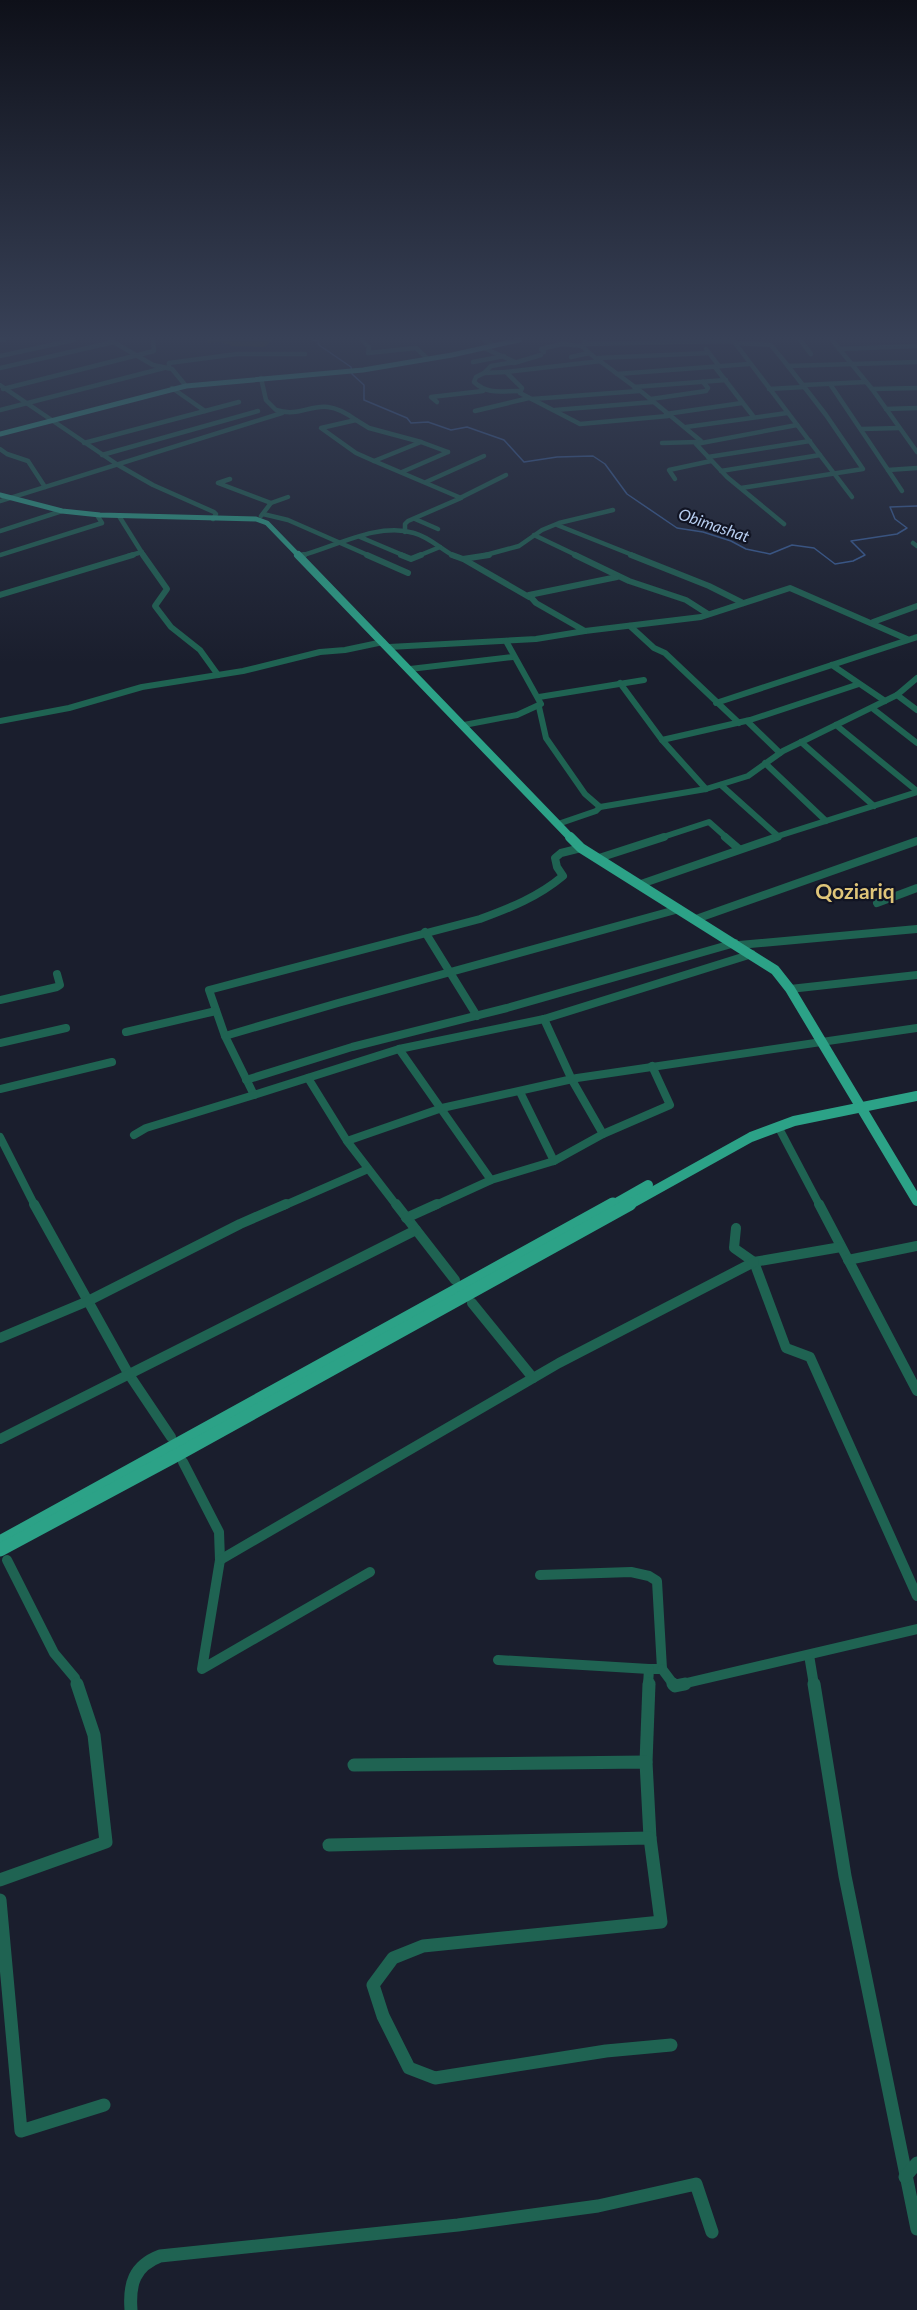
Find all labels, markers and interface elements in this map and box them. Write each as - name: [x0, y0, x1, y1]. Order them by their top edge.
- water label: Obimashat: [676, 504, 752, 546]
- district label: Qoziariq: [815, 878, 895, 903]

